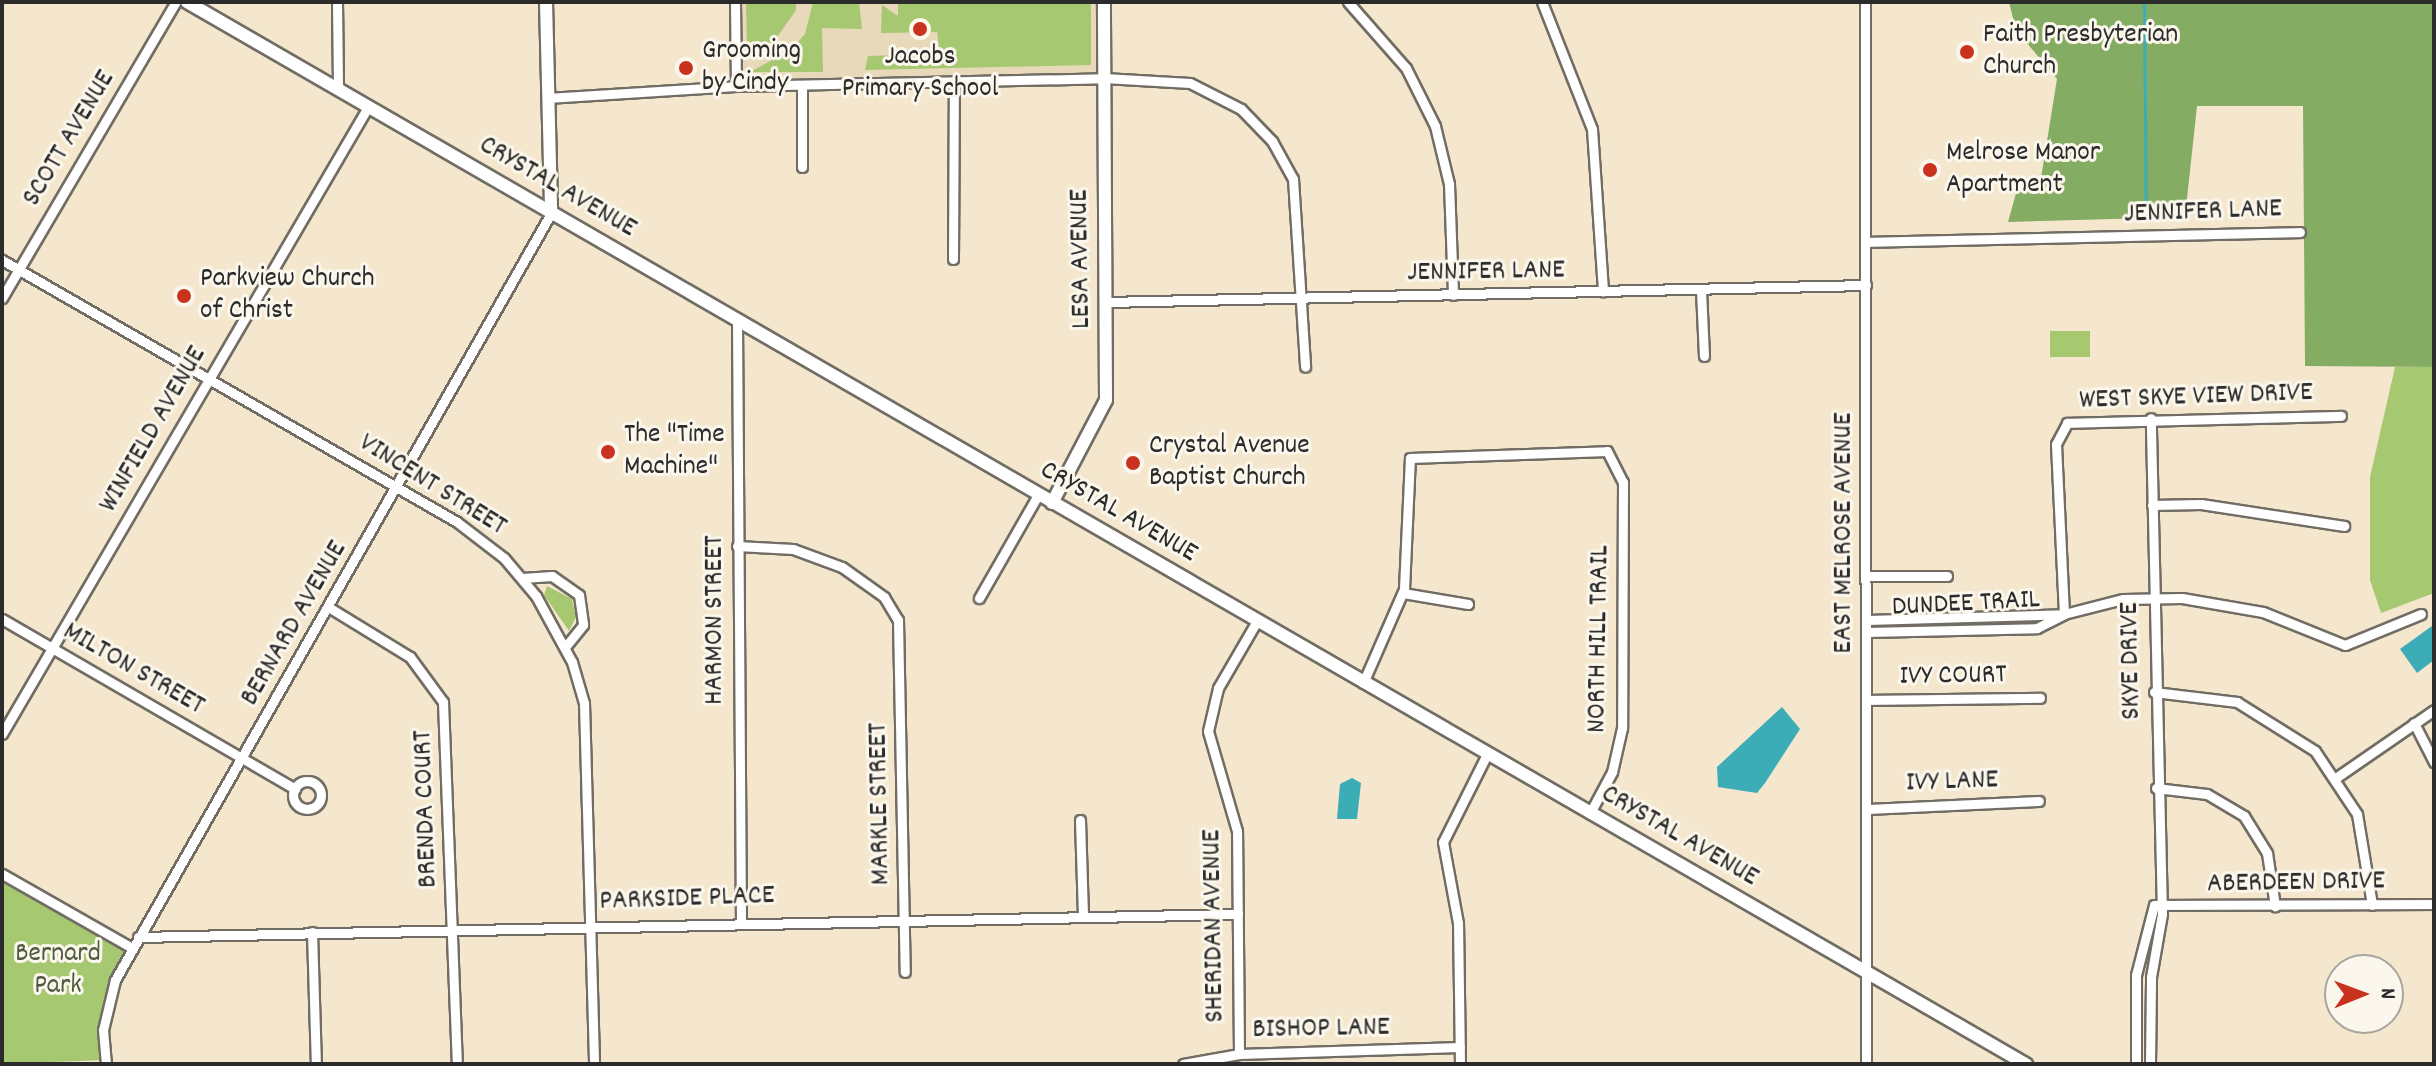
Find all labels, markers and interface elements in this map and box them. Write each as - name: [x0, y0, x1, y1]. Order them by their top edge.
- place label: Faith Presbyterian Church: [1983, 19, 2178, 85]
- marker: Jacobs Primary School: [911, 20, 929, 38]
- place label: Grooming by Cindy: [702, 35, 801, 101]
- place label: Jacobs Primary School: [842, 41, 998, 107]
- marker: Faith Presbyterian Church: [1958, 43, 1976, 61]
- marker: Grooming by Cindy: [677, 59, 695, 77]
- street label: SCOTT AVENUE: [16, 65, 124, 213]
- street label: CRYSTAL AVENUE: [472, 129, 642, 247]
- place label: Melrose Manor Apartment: [1946, 137, 2100, 203]
- marker: Melrose Manor Apartment: [1921, 161, 1939, 179]
- street label: LESA AVENUE: [1064, 189, 1100, 329]
- street label: JENNIFER LANE: [2124, 193, 2282, 233]
- street label: JENNIFER LANE: [1407, 255, 1565, 291]
- place label: Parkview Church of Christ: [200, 263, 374, 329]
- marker: Parkview Church of Christ: [175, 287, 193, 305]
- street label: WINFIELD AVENUE: [93, 341, 215, 519]
- street label: WEST SKYE VIEW DRIVE: [2079, 377, 2313, 419]
- street label: EAST MELROSE AVENUE: [1828, 412, 1862, 654]
- place label: The "Time Machine": [624, 419, 725, 485]
- street label: VINCENT STREET: [352, 427, 512, 545]
- place label: Crystal Avenue Baptist Church: [1149, 430, 1309, 496]
- marker: The "Time Machine": [599, 443, 617, 461]
- street label: CRYSTAL AVENUE: [1033, 454, 1203, 572]
- marker: Crystal Avenue Baptist Church: [1124, 454, 1142, 472]
- street label: HARMON STREET: [699, 535, 733, 705]
- street label: BERNARD AVENUE: [234, 536, 356, 712]
- street label: NORTH HILL TRAIL: [1582, 545, 1618, 733]
- street label: DUNDEE TRAIL: [1891, 584, 2041, 626]
- street label: SKYE DRIVE: [2114, 602, 2150, 720]
- street label: MILTON STREET: [56, 616, 210, 724]
- street label: IVY COURT: [1899, 659, 2007, 695]
- street label: MARKLE STREET: [863, 722, 899, 886]
- street label: BRENDA COURT: [407, 730, 447, 888]
- street label: IVY LANE: [1905, 765, 1999, 801]
- street label: CRYSTAL AVENUE: [1594, 778, 1764, 896]
- street label: SHERIDAN AVENUE: [1197, 829, 1233, 1023]
- street label: ABERDEEN DRIVE: [2207, 866, 2385, 902]
- street label: PARKSIDE PLACE: [599, 880, 775, 920]
- park label: Bernard Park: [15, 938, 101, 1004]
- north arrow: [2324, 954, 2404, 1034]
- text: N: [2371, 988, 2402, 999]
- street label: BISHOP LANE: [1252, 1012, 1390, 1048]

